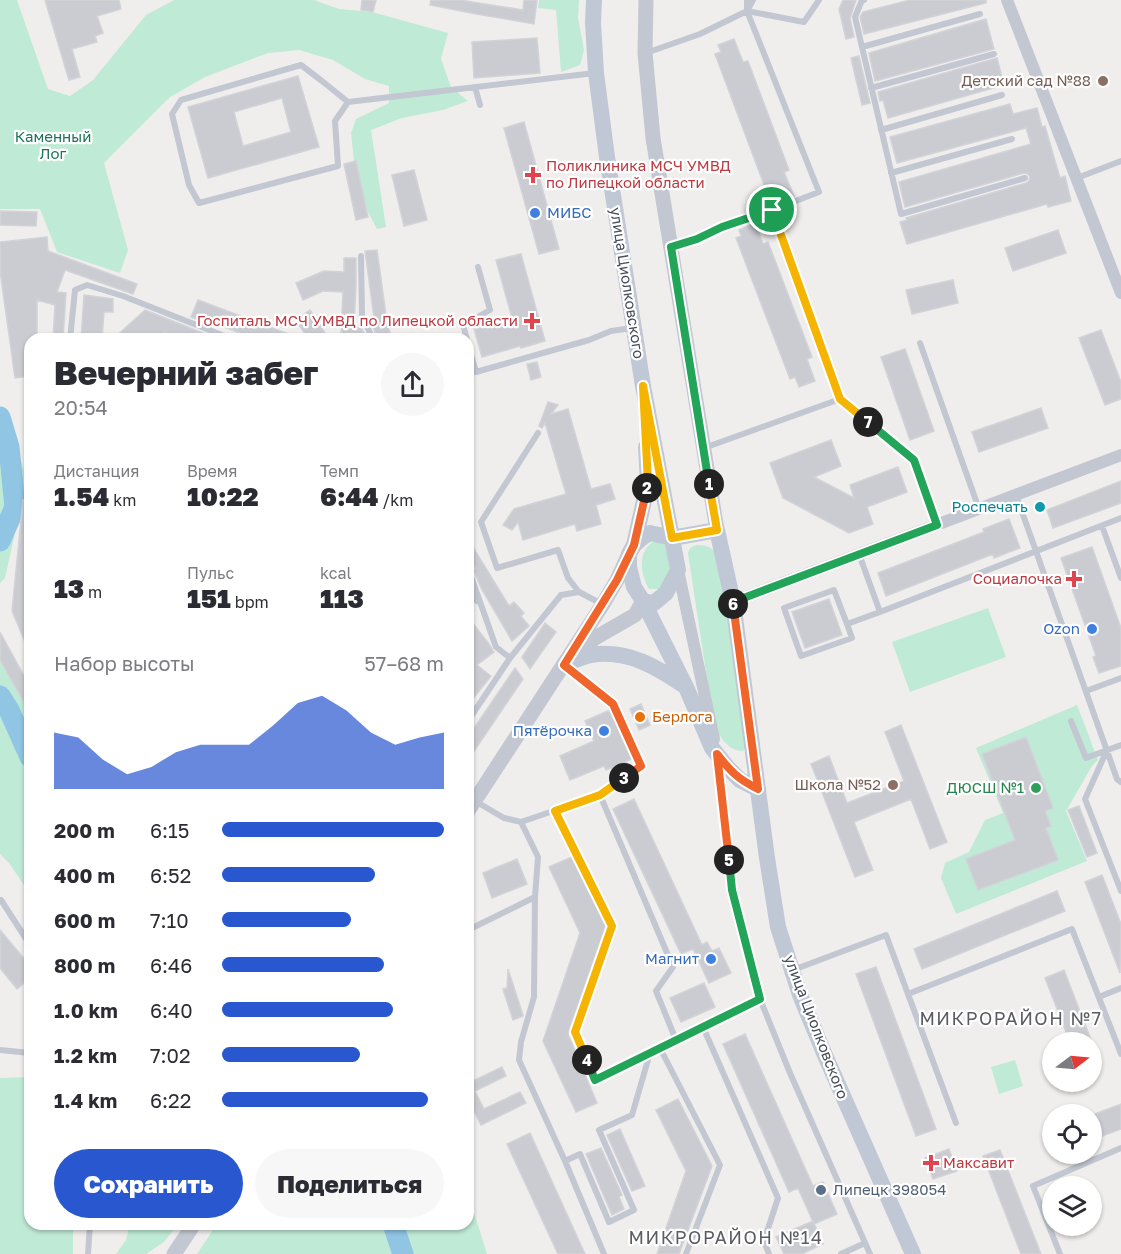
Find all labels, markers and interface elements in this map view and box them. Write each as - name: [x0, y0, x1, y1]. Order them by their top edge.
- place label: Детский сад №88: [961, 71, 1091, 89]
- marker: Детский сад №88: [1096, 74, 1110, 88]
- park label: Каменный Лог: [15, 127, 91, 162]
- place label: Поликлиника МСЧ УМВД по Липецкой области: [546, 156, 731, 191]
- marker: Поликлиника МСЧ УМВД по Липецкой области: [524, 166, 542, 184]
- pin: [746, 184, 797, 235]
- icon: arrive: [755, 193, 788, 226]
- place label: МИБС: [547, 203, 591, 221]
- marker: МИБС: [528, 206, 542, 220]
- street label: улица Циолковского: [607, 206, 649, 360]
- place label: Госпиталь МСЧ УМВД по Липецкой области: [197, 311, 518, 329]
- marker: Госпиталь МСЧ УМВД по Липецкой области: [523, 312, 541, 330]
- text: Вечерний забег: [54, 353, 319, 392]
- button: share: [381, 353, 444, 416]
- text: 20:54: [54, 395, 108, 419]
- pin: 7: [853, 407, 883, 437]
- text: 7: [864, 412, 872, 432]
- text: Дистанция: [54, 461, 139, 481]
- text: Время: [187, 461, 237, 481]
- text: Темп: [320, 461, 359, 481]
- pin: 1: [694, 469, 724, 499]
- pin: 2: [632, 473, 662, 503]
- text: 1: [705, 474, 713, 494]
- text: 2: [642, 478, 652, 498]
- text: 1.54: [54, 481, 109, 512]
- text: 10:22: [187, 481, 259, 512]
- text: 6:44: [320, 481, 379, 512]
- text: km: [109, 490, 136, 510]
- text: /km: [379, 490, 413, 510]
- place label: Роспечать: [952, 497, 1028, 515]
- marker: Роспечать: [1033, 500, 1047, 514]
- text: Пульс: [187, 563, 234, 583]
- text: kcal: [320, 563, 352, 583]
- place label: Социалочка: [973, 569, 1062, 587]
- marker: Социалочка: [1067, 572, 1081, 586]
- text: 13: [54, 573, 84, 604]
- text: m: [84, 582, 102, 602]
- text: 151: [187, 583, 231, 614]
- text: 113: [320, 583, 364, 614]
- pin: 6: [718, 589, 748, 619]
- text: bpm: [231, 592, 269, 612]
- text: 6: [728, 594, 738, 614]
- place label: Ozon: [1043, 619, 1080, 637]
- marker: Ozon: [1085, 622, 1099, 636]
- text: Набор высоты: [54, 651, 195, 675]
- text: 57–68 m: [364, 651, 444, 675]
- place label: Берлога: [652, 707, 713, 725]
- marker: Берлога: [633, 710, 647, 724]
- place label: Пятёрочка: [513, 721, 592, 739]
- marker: Пятёрочка: [597, 724, 611, 738]
- pin: 3: [609, 763, 639, 793]
- text: 3: [619, 768, 629, 788]
- place label: Школа №52: [794, 775, 881, 793]
- marker: Школа №52: [886, 778, 900, 792]
- place label: ДЮСШ №1: [947, 778, 1024, 796]
- marker: ДЮСШ №1: [1029, 781, 1043, 795]
- text: 200 m: [54, 818, 115, 842]
- text: 6:15: [150, 818, 189, 842]
- pin: 5: [714, 845, 744, 875]
- text: 5: [724, 850, 734, 870]
- text: 400 m: [54, 863, 115, 887]
- text: 6:52: [150, 863, 191, 887]
- text: 600 m: [54, 908, 115, 932]
- text: 7:10: [150, 908, 189, 932]
- place label: Магнит: [645, 949, 700, 967]
- marker: Магнит: [704, 952, 718, 966]
- street label: улица Циолковского: [781, 952, 853, 1101]
- text: 800 m: [54, 953, 115, 977]
- text: 6:46: [150, 953, 192, 977]
- text: 1.0 km: [54, 998, 118, 1022]
- text: 6:40: [150, 998, 193, 1022]
- district label: МИКРОРАЙОН №7: [919, 1007, 1103, 1029]
- north arrow: [1042, 1032, 1102, 1092]
- map controls: [1042, 1032, 1102, 1236]
- text: 1.2 km: [54, 1043, 117, 1067]
- text: 7:02: [150, 1043, 191, 1067]
- pin: 4: [572, 1045, 602, 1075]
- text: 4: [582, 1050, 592, 1070]
- text: 1.4 km: [54, 1088, 117, 1112]
- text: 6:22: [150, 1088, 191, 1112]
- button: locate: [1042, 1104, 1102, 1164]
- button: Сохранить: [54, 1149, 243, 1218]
- button: Поделиться: [255, 1149, 444, 1218]
- place label: Максавит: [943, 1153, 1015, 1171]
- marker: Максавит: [924, 1156, 938, 1170]
- button: layers: [1042, 1176, 1102, 1236]
- place label: Липецк 398054: [833, 1180, 946, 1198]
- marker: Липецк 398054: [814, 1183, 828, 1197]
- district label: МИКРОРАЙОН №14: [629, 1226, 823, 1248]

